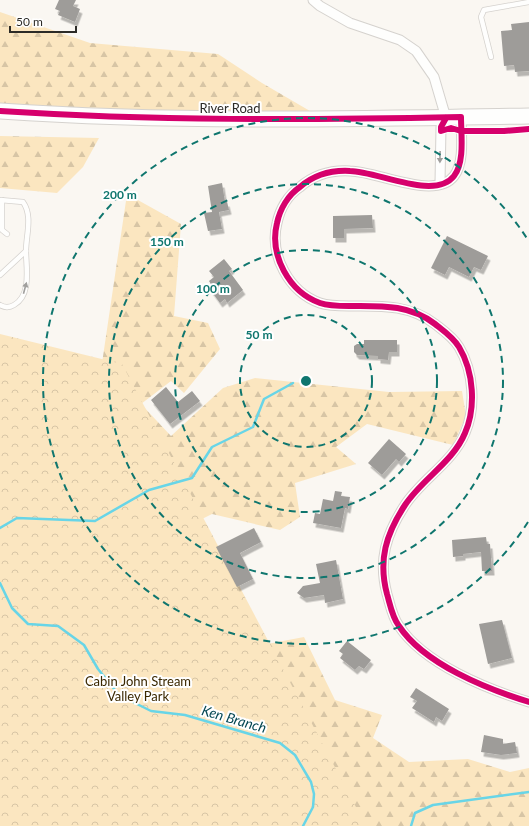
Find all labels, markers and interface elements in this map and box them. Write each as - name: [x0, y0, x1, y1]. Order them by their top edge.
- scale bar: [10, 8, 76, 34]
- text: 50 m: [16, 14, 43, 29]
- street label: River Road: [199, 100, 261, 116]
- one-way arrow: [437, 151, 443, 164]
- text: 200 m: [103, 187, 137, 202]
- text: 150 m: [150, 234, 184, 249]
- one-way arrow: [22, 281, 28, 293]
- text: 100 m: [196, 281, 230, 296]
- text: 50 m: [246, 327, 272, 342]
- centre of rings: [299, 374, 313, 388]
- park label: Cabin John Stream Valley Park: [85, 673, 191, 704]
- water label: Ken Branch: [200, 701, 268, 736]

